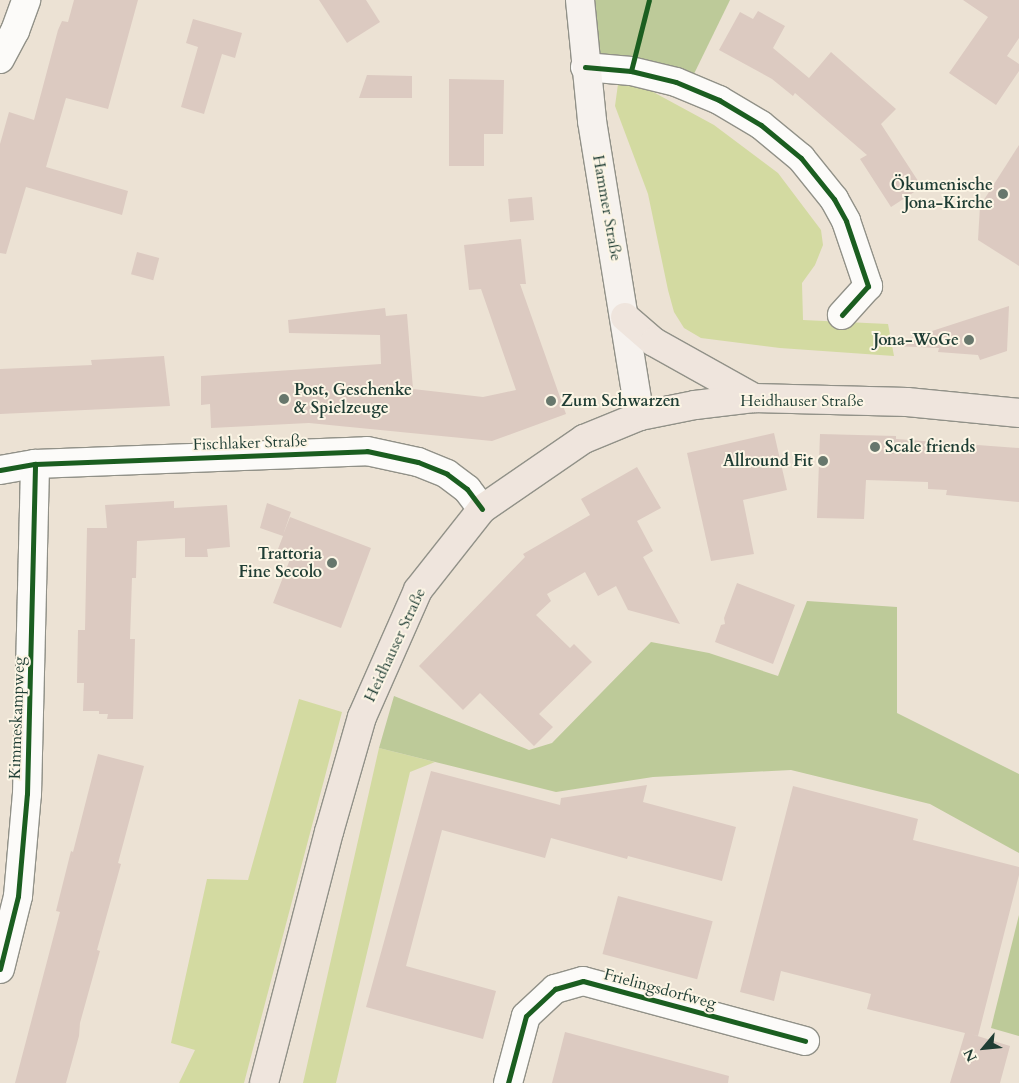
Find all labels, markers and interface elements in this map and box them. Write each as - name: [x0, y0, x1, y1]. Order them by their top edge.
- street label: Hammer Straße: [588, 153, 626, 263]
- place label: Ökumenische Jona-Kirche: [891, 175, 993, 213]
- marker: Ökumenische Jona-Kirche: [997, 188, 1009, 200]
- place label: Jona-WoGe: [873, 330, 959, 350]
- marker: Jona-WoGe: [963, 334, 975, 346]
- place label: Post, Geschenke & Spielzeuge: [294, 380, 412, 418]
- place label: Zum Schwarzen: [561, 391, 680, 411]
- street label: Heidhauser Straße: [740, 391, 864, 411]
- marker: Post, Geschenke & Spielzeuge: [278, 393, 290, 405]
- marker: Zum Schwarzen: [545, 395, 557, 407]
- street label: Fischlaker Straße: [192, 431, 308, 455]
- place label: Scale friends: [885, 437, 975, 457]
- marker: Scale friends: [869, 441, 881, 453]
- place label: Allround Fit: [723, 451, 813, 471]
- marker: Allround Fit: [817, 455, 829, 467]
- place label: Trattoria Fine Secolo: [239, 544, 322, 582]
- marker: Trattoria Fine Secolo: [326, 557, 338, 569]
- street label: Heidhauser Straße: [360, 585, 430, 705]
- street label: Kimmeskampweg: [5, 656, 29, 780]
- street label: Frielingsdorfweg: [602, 965, 718, 1013]
- north arrow: [959, 1023, 1009, 1073]
- text: N: [959, 1045, 982, 1065]

